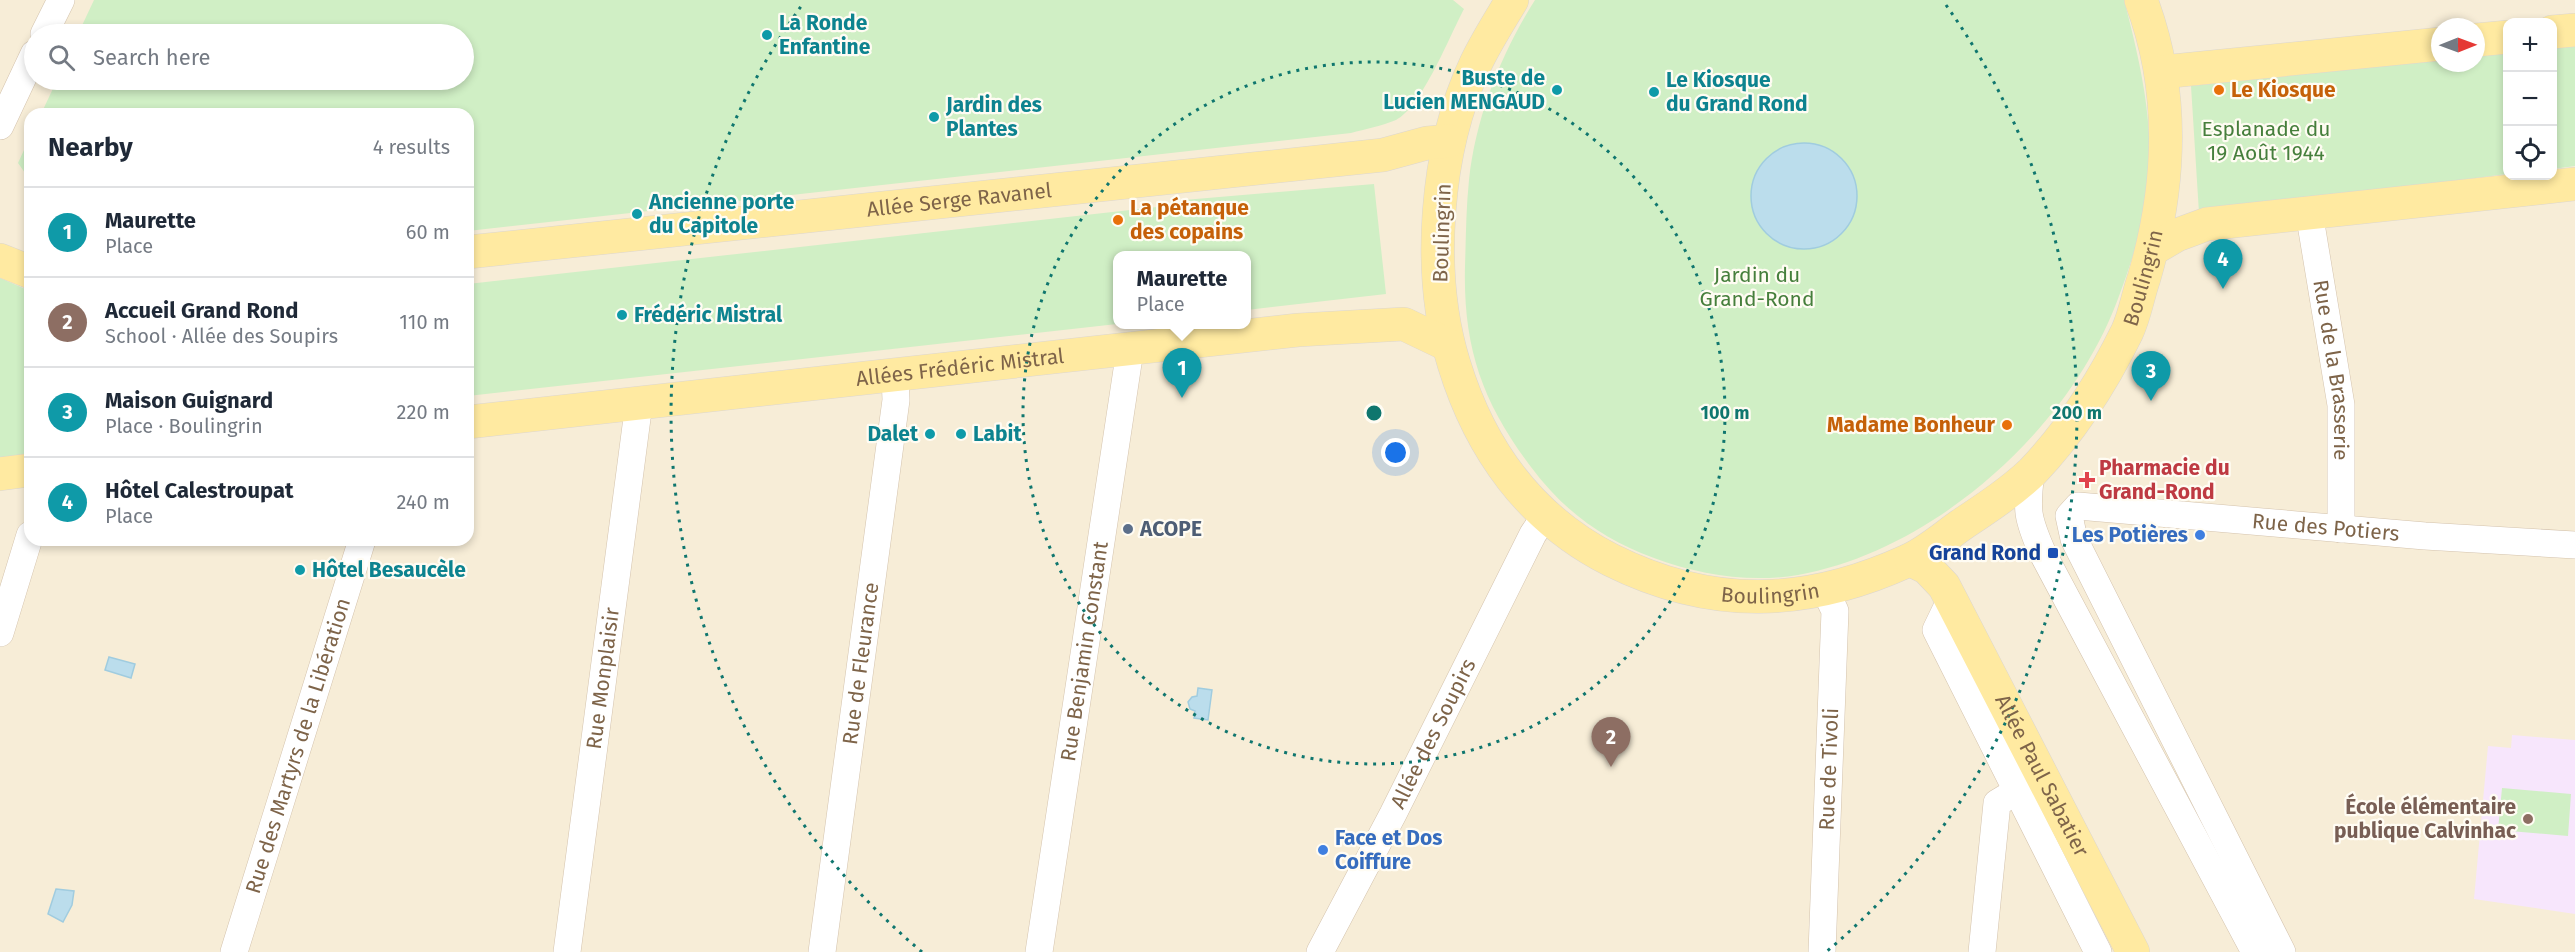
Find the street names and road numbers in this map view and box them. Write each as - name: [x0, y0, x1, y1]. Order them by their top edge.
- street label: Allée Serge Ravanel: [865, 177, 1053, 223]
- street label: Boulingrin: [1427, 183, 1457, 283]
- street label: Boulingrin: [2118, 227, 2169, 330]
- street label: Rue de la Brasserie: [2307, 278, 2354, 461]
- street label: Allées Frédéric Mistral: [855, 343, 1065, 392]
- street label: Rue des Potiers: [2251, 508, 2401, 547]
- street label: Rue Benjamin Constant: [1055, 539, 1114, 763]
- street label: Boulingrin: [1720, 577, 1822, 610]
- street label: Rue de Fleurance: [837, 581, 884, 746]
- street label: Rue des Martyrs de la Libération: [240, 595, 356, 897]
- street label: Rue Monplaisir: [581, 606, 625, 751]
- street label: Allée des Soupirs: [1385, 654, 1482, 813]
- street label: Allée Paul Sabatier: [1989, 690, 2094, 861]
- street label: Rue de Tivoli: [1814, 707, 1844, 831]

